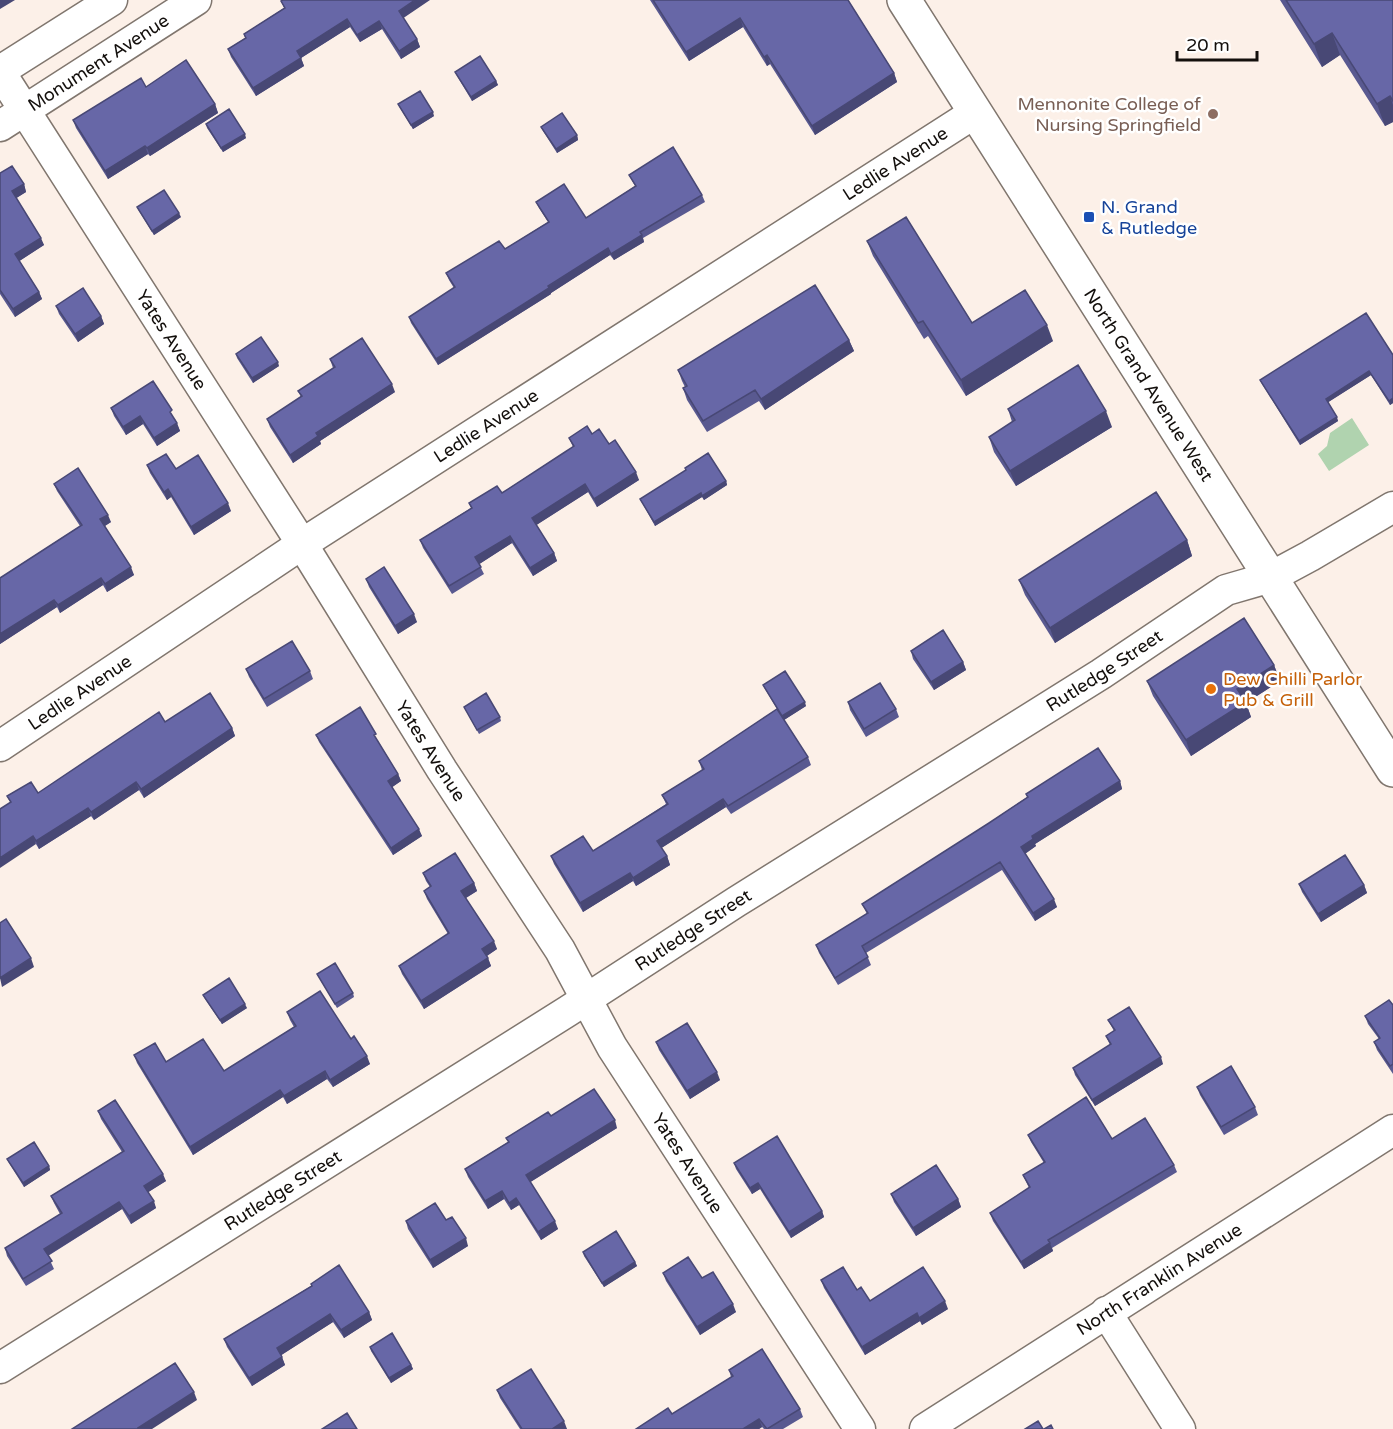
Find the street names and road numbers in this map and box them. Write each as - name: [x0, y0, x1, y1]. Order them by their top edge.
- street label: Monument Avenue: [24, 9, 173, 116]
- street label: Ledlie Avenue: [839, 122, 952, 205]
- street label: North Grand Avenue West: [1079, 284, 1218, 486]
- street label: Yates Avenue: [131, 286, 212, 394]
- street label: Ledlie Avenue: [430, 384, 543, 468]
- street label: Rutledge Street: [1042, 625, 1167, 717]
- street label: Ledlie Avenue: [24, 650, 136, 735]
- street label: Yates Avenue: [391, 697, 470, 805]
- street label: Rutledge Street: [631, 884, 756, 976]
- street label: Yates Avenue: [647, 1109, 728, 1217]
- street label: Rutledge Street: [220, 1145, 346, 1235]
- street label: North Franklin Avenue: [1072, 1218, 1246, 1340]

